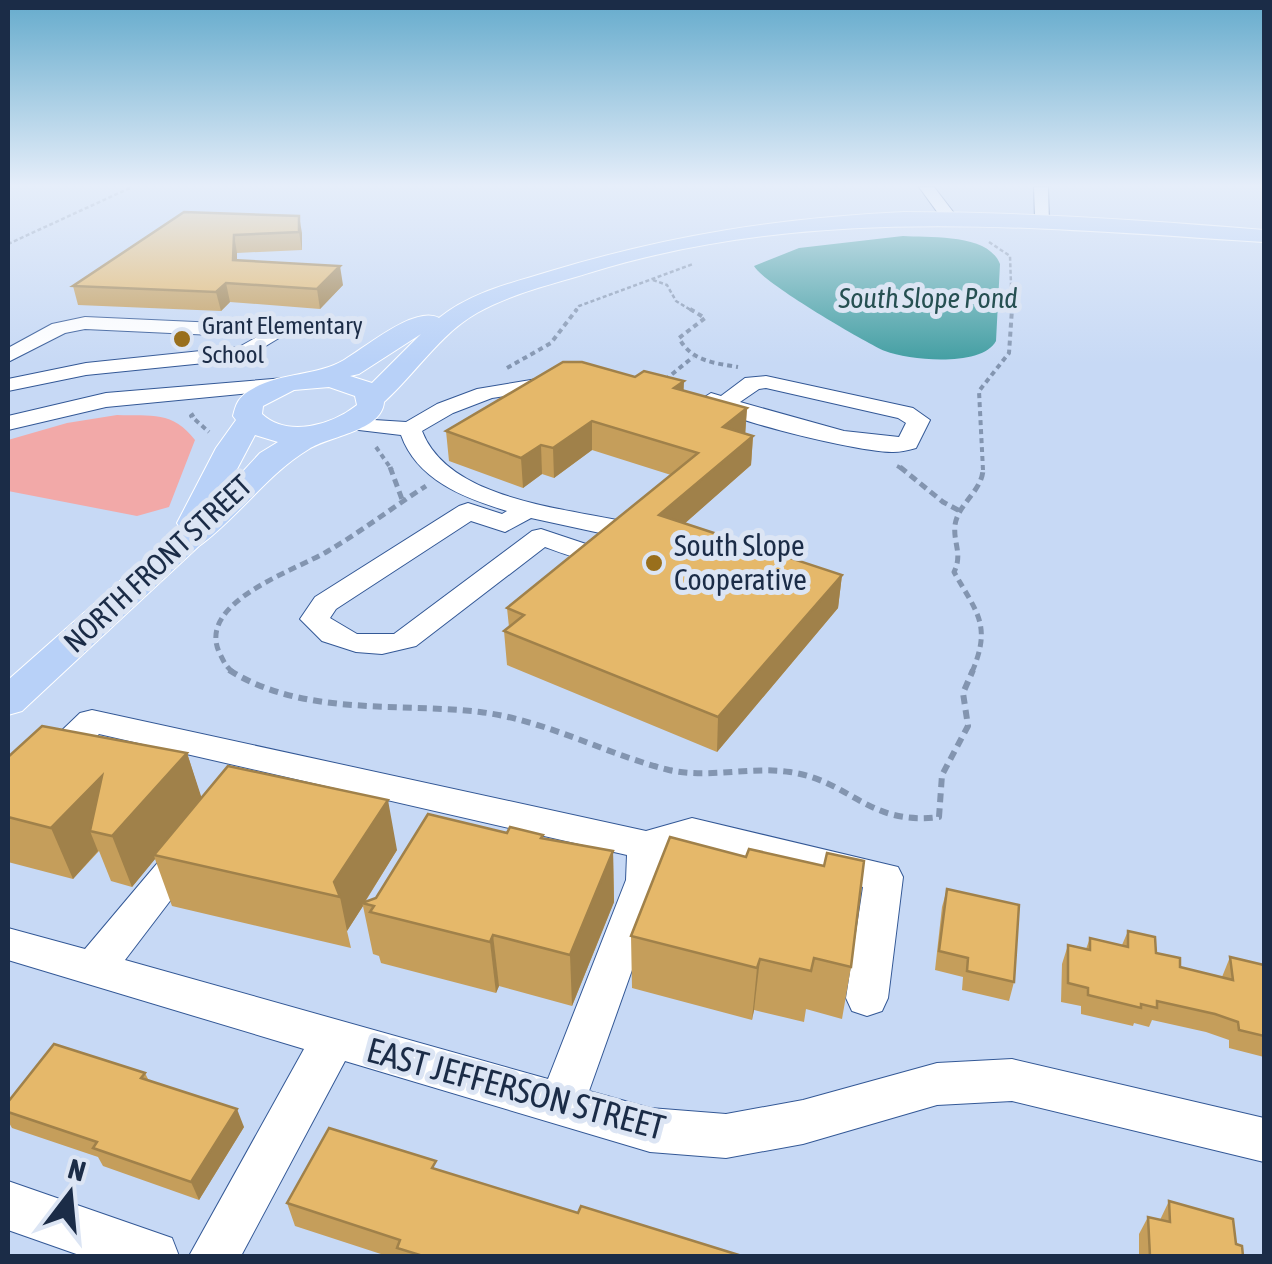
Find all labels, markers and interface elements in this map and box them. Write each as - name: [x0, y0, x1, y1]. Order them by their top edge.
- water label: South Slope Pond: [837, 282, 1018, 314]
- place label: Grant Elementary School: [202, 311, 363, 368]
- marker: Grant Elementary School: [171, 328, 193, 350]
- street label: NORTH FRONT STREET: [57, 468, 258, 659]
- place label: South Slope Cooperative: [674, 528, 807, 596]
- marker: South Slope Cooperative: [643, 552, 665, 574]
- street label: EAST JEFFERSON STREET: [363, 1029, 670, 1147]
- north arrow: [20, 1144, 120, 1244]
- text: N: [65, 1152, 89, 1188]

